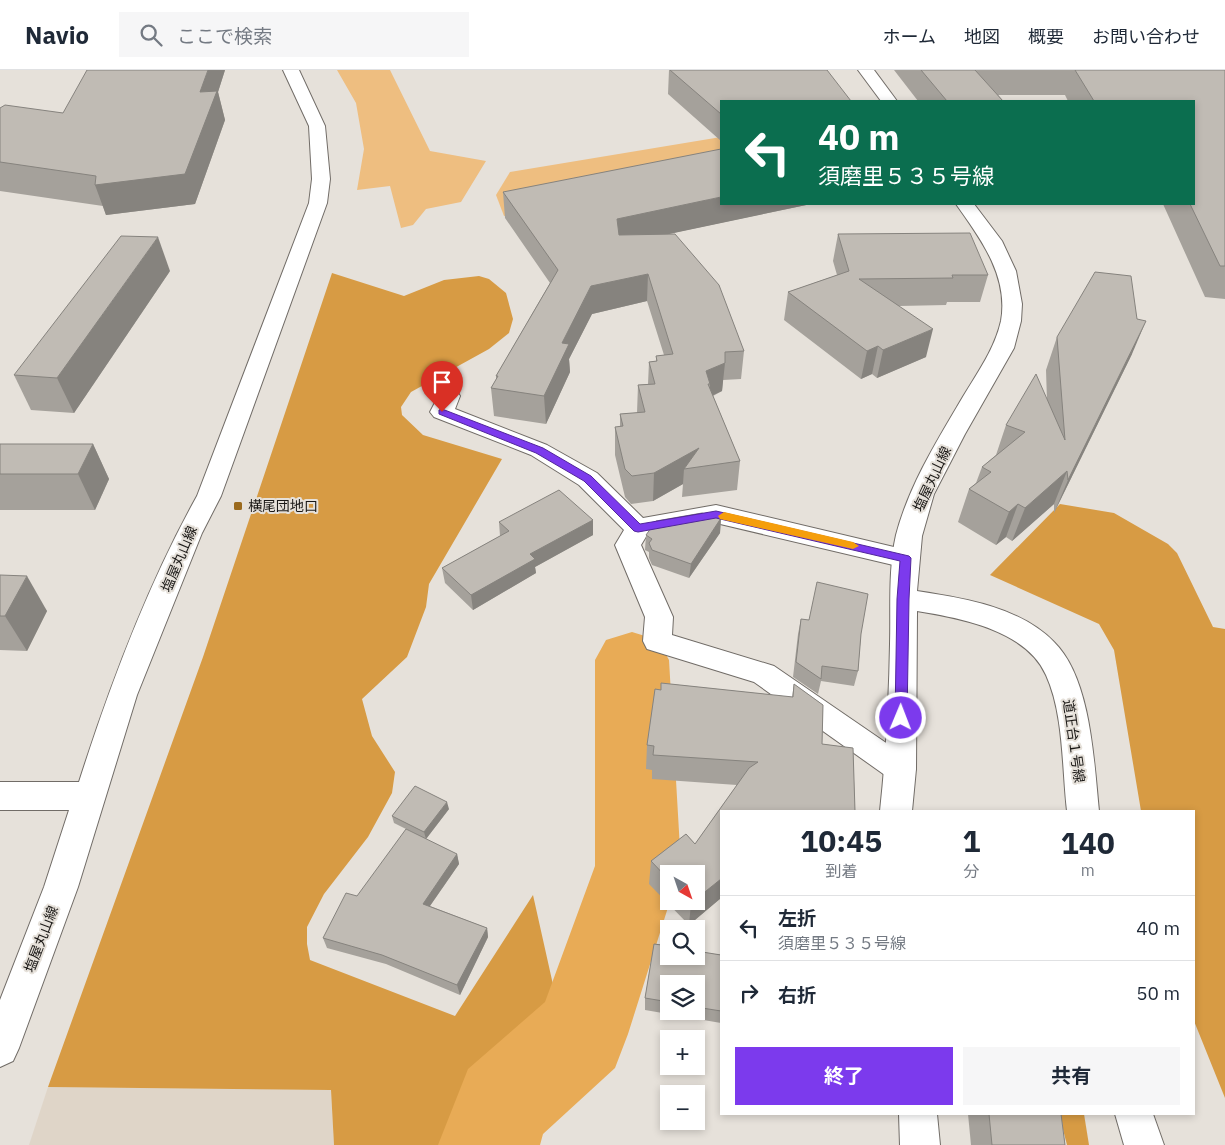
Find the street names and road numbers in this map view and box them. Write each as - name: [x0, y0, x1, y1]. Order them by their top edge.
- street label: 塩屋丸山線: [909, 443, 955, 515]
- street label: 塩屋丸山線: [157, 523, 201, 595]
- street label: 道正台１号線: [1059, 698, 1089, 784]
- street label: 塩屋丸山線: [20, 903, 62, 975]

